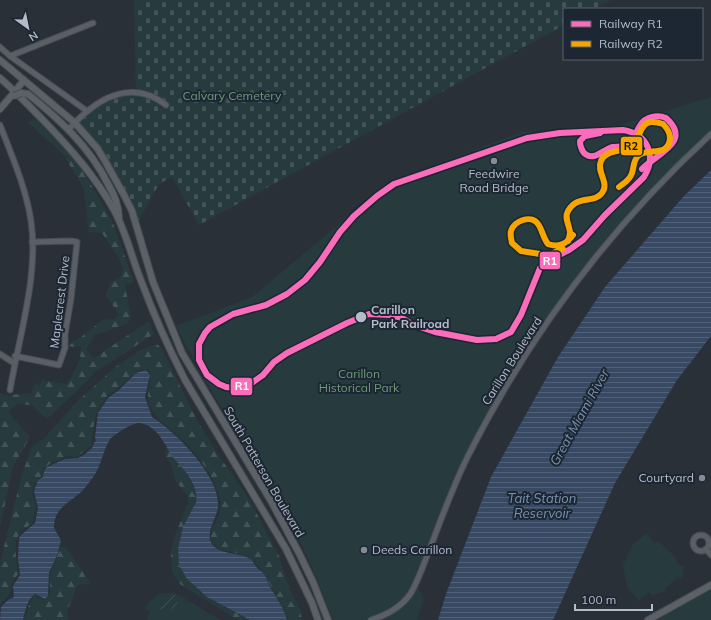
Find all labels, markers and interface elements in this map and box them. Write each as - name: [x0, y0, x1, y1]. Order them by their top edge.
- north arrow: [8, 8, 48, 48]
- legend: [563, 8, 703, 60]
- text: Railway R1: [599, 16, 663, 31]
- text: N: [26, 28, 41, 45]
- text: Railway R2: [599, 36, 663, 51]
- park label: Calvary Cemetery: [183, 88, 282, 103]
- line badge: R2: [620, 136, 643, 156]
- text: R2: [624, 139, 639, 153]
- marker: Feedwire Road Bridge: [489, 156, 499, 166]
- place label: Feedwire Road Bridge: [460, 166, 528, 195]
- line badge: R1: [539, 251, 561, 270]
- text: R1: [543, 254, 558, 268]
- street label: Maplecrest Drive: [46, 255, 73, 349]
- place label: Carillon Park Railroad: [371, 302, 449, 331]
- marker: Carillon Park Railroad: [354, 310, 368, 324]
- street label: Carillon Boulevard: [478, 314, 545, 408]
- water label: Great Miami River: [546, 365, 613, 468]
- park label: Carillon Historical Park: [319, 366, 400, 395]
- line badge: R1: [230, 377, 253, 396]
- text: R1: [235, 379, 250, 393]
- street label: South Patterson Boulevard: [221, 404, 308, 540]
- place label: Courtyard: [639, 470, 694, 485]
- marker: Courtyard: [697, 473, 707, 483]
- water label: Tait Station Reservoir: [508, 490, 576, 521]
- place label: Deeds Carillon: [372, 542, 452, 557]
- marker: Deeds Carillon: [359, 545, 369, 555]
- scale bar: [575, 586, 652, 612]
- text: 100 m: [581, 592, 616, 607]

